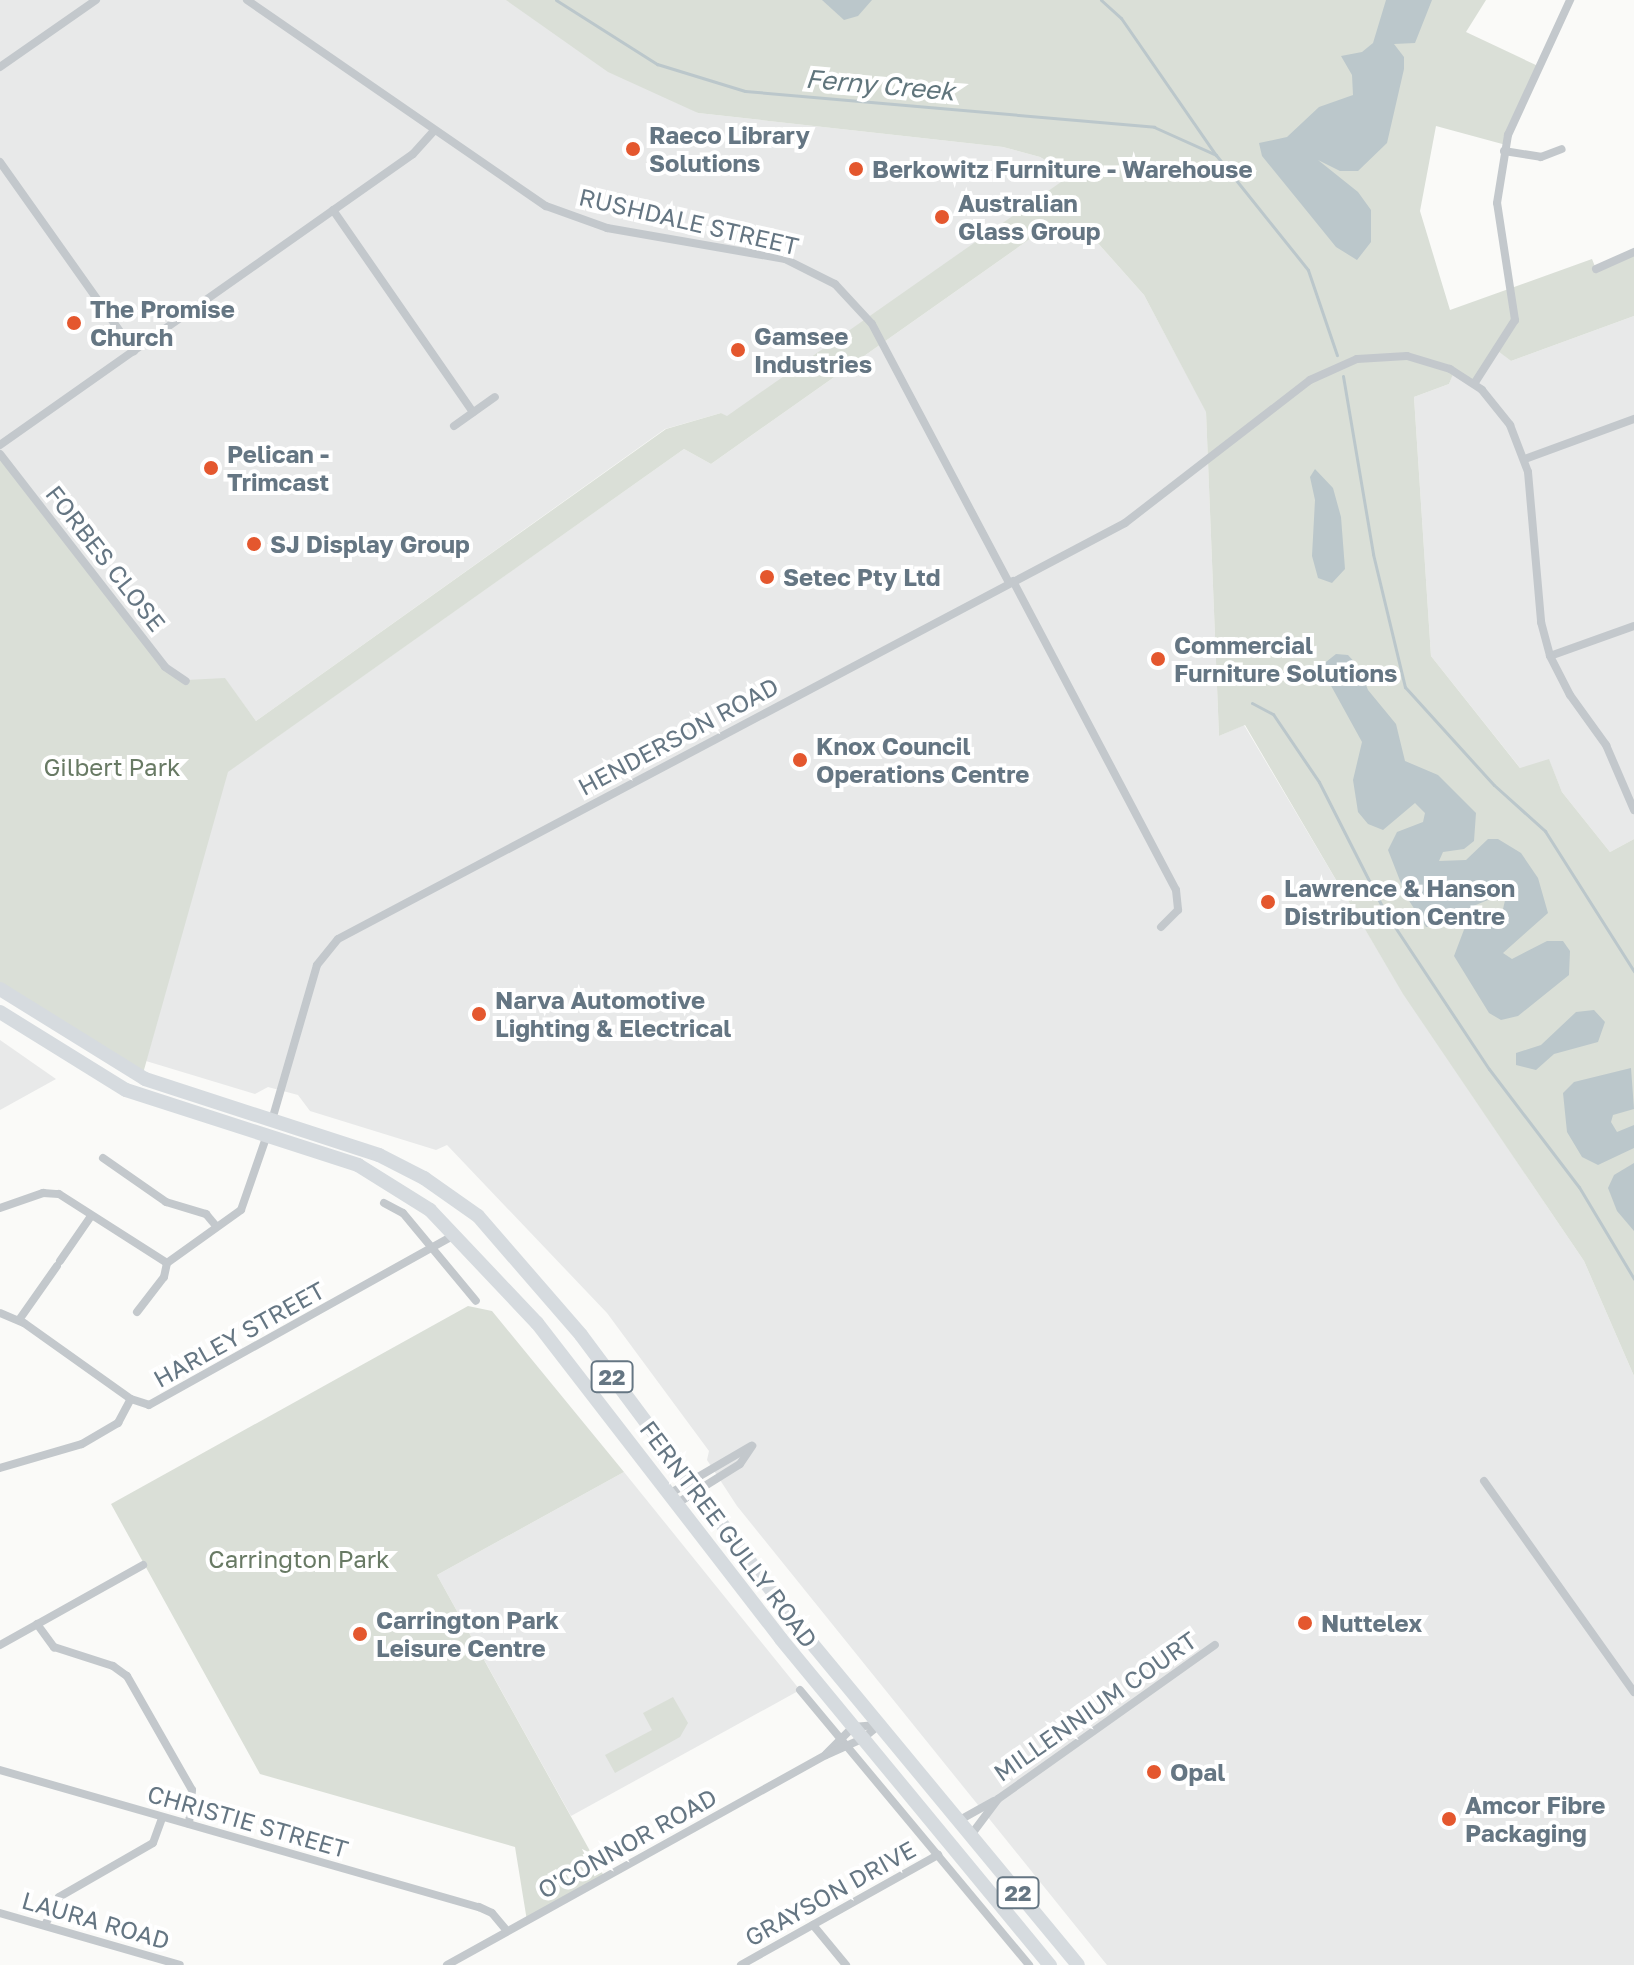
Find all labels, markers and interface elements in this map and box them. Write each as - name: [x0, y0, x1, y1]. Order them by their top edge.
- water label: Ferny Creek: [804, 63, 956, 107]
- place label: Raeco Library Solutions: [649, 121, 810, 177]
- marker: Raeco Library Solutions: [624, 140, 642, 158]
- place label: Berkowitz Furniture - Warehouse: [872, 155, 1253, 183]
- marker: Berkowitz Furniture - Warehouse: [847, 160, 865, 178]
- street label: RUSHDALE STREET: [576, 182, 802, 260]
- place label: Australian Glass Group: [958, 189, 1101, 245]
- marker: Australian Glass Group: [933, 208, 951, 226]
- place label: The Promise Church: [90, 295, 235, 351]
- marker: The Promise Church: [65, 314, 83, 332]
- place label: Gamsee Industries: [754, 322, 872, 378]
- marker: Gamsee Industries: [729, 341, 747, 359]
- place label: Pelican - Trimcast: [227, 440, 329, 496]
- marker: Pelican - Trimcast: [202, 459, 220, 477]
- street label: FORBES CLOSE: [40, 479, 172, 637]
- place label: SJ Display Group: [270, 530, 470, 558]
- marker: SJ Display Group: [245, 535, 263, 553]
- place label: Setec Pty Ltd: [783, 563, 941, 591]
- marker: Setec Pty Ltd: [758, 568, 776, 586]
- place label: Commercial Furniture Solutions: [1174, 631, 1397, 687]
- marker: Commercial Furniture Solutions: [1149, 650, 1167, 668]
- street label: HENDERSON ROAD: [573, 671, 783, 801]
- place label: Knox Council Operations Centre: [816, 732, 1029, 788]
- marker: Knox Council Operations Centre: [791, 751, 809, 769]
- park label: Gilbert Park: [43, 753, 181, 781]
- place label: Lawrence & Hanson Distribution Centre: [1284, 874, 1515, 930]
- marker: Lawrence & Hanson Distribution Centre: [1259, 893, 1277, 911]
- place label: Narva Automotive Lighting & Electrical: [495, 986, 731, 1042]
- marker: Narva Automotive Lighting & Electrical: [470, 1005, 488, 1023]
- street label: HARLEY STREET: [148, 1275, 330, 1393]
- road number: 22: [590, 1359, 634, 1395]
- street label: FERNTREE GULLY ROAD: [634, 1415, 824, 1653]
- park label: Carrington Park: [208, 1545, 390, 1573]
- place label: Carrington Park Leisure Centre: [376, 1606, 559, 1662]
- place label: Nuttelex: [1321, 1609, 1422, 1637]
- marker: Nuttelex: [1296, 1614, 1314, 1632]
- marker: Carrington Park Leisure Centre: [351, 1625, 369, 1643]
- street label: MILLENNIUM COURT: [988, 1625, 1202, 1787]
- place label: Opal: [1170, 1758, 1225, 1786]
- marker: Opal: [1145, 1763, 1163, 1781]
- street label: CHRISTIE STREET: [144, 1779, 352, 1863]
- street label: O'CONNOR ROAD: [532, 1782, 722, 1904]
- place label: Amcor Fibre Packaging: [1465, 1791, 1605, 1847]
- marker: Amcor Fibre Packaging: [1440, 1810, 1458, 1828]
- street label: GRAYSON DRIVE: [740, 1834, 920, 1952]
- road number: 22: [996, 1875, 1040, 1911]
- street label: LAURA ROAD: [19, 1885, 173, 1955]

